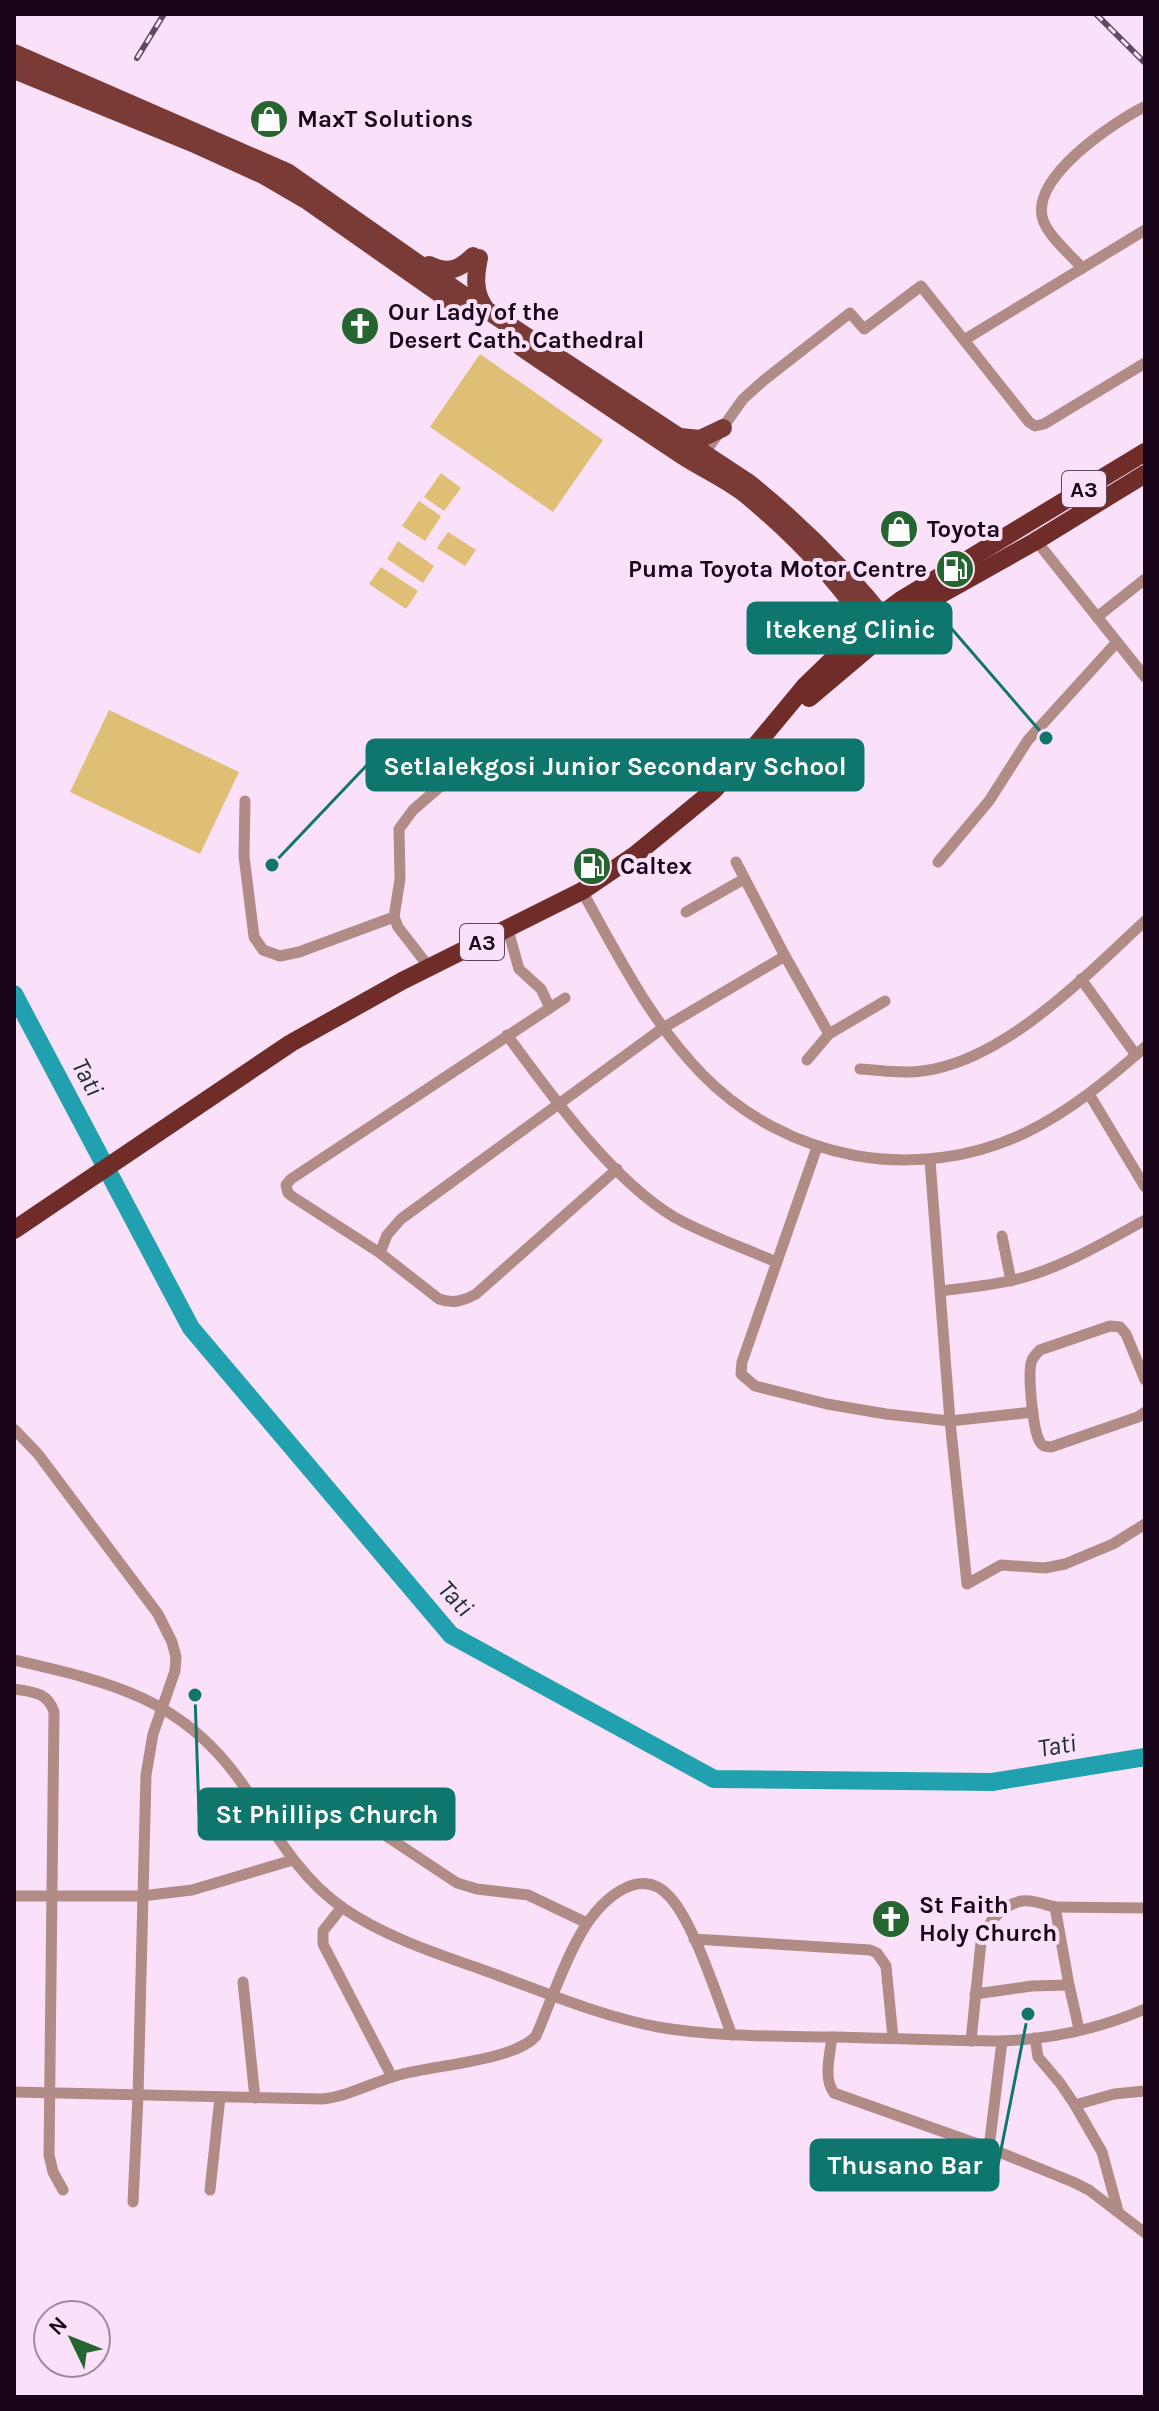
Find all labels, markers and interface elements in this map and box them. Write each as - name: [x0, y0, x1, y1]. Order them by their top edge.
- shop icon: MaxT Solutions: [248, 98, 290, 140]
- place label: MaxT Solutions: [297, 105, 473, 133]
- place label: Our Lady of the Desert Cath. Cathedral: [388, 298, 644, 354]
- church icon: Our Lady of the Desert Cath. Cathedral: [339, 305, 381, 347]
- road number: A3: [1062, 471, 1106, 507]
- shop icon: Toyota: [878, 508, 920, 550]
- place label: Toyota: [927, 515, 1000, 543]
- fuel station icon: Puma Toyota Motor Centre: [934, 548, 976, 590]
- place label: Puma Toyota Motor Centre: [628, 555, 927, 583]
- callout: Itekeng Clinic: [748, 603, 951, 653]
- text: Itekeng Clinic: [765, 614, 935, 645]
- callout: Setlalekgosi Junior Secondary School: [367, 740, 863, 790]
- text: Setlalekgosi Junior Secondary School: [383, 751, 847, 782]
- fuel station icon: Caltex: [571, 845, 613, 887]
- place label: Caltex: [620, 852, 692, 880]
- road number: A3: [460, 924, 504, 960]
- water label: Tati: [65, 1053, 110, 1102]
- water label: Tati: [431, 1574, 480, 1623]
- water label: Tati: [1036, 1727, 1079, 1764]
- callout: St Phillips Church: [199, 1789, 454, 1839]
- text: St Phillips Church: [216, 1799, 438, 1830]
- place label: St Faith Holy Church: [919, 1891, 1057, 1947]
- church icon: St Faith Holy Church: [870, 1898, 912, 1940]
- callout: Thusano Bar: [811, 2140, 998, 2190]
- text: Thusano Bar: [828, 2150, 983, 2181]
- north arrow: [32, 2299, 112, 2379]
- text: N: [43, 2311, 73, 2341]

